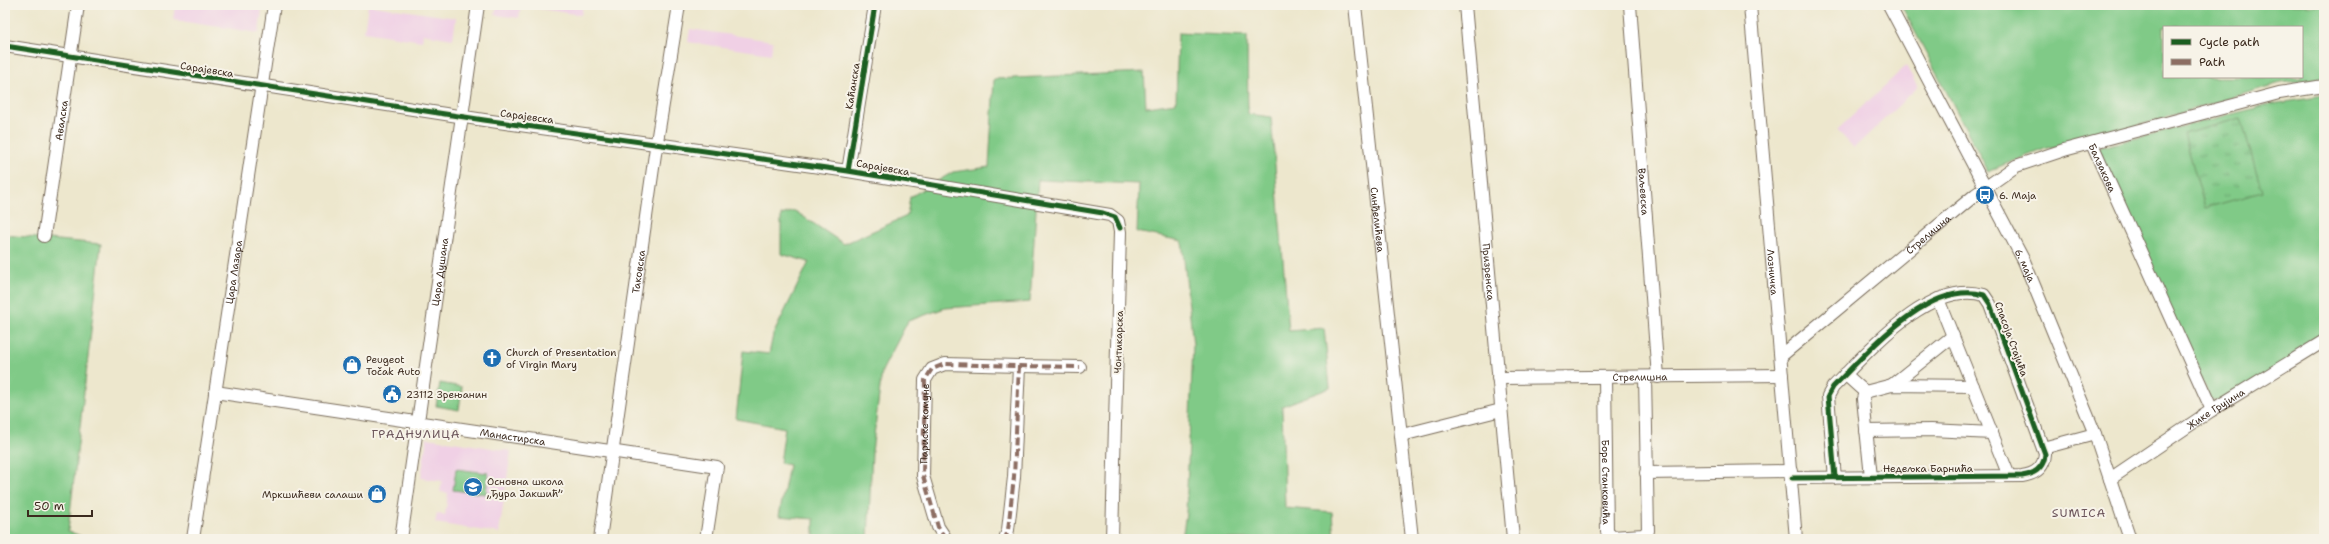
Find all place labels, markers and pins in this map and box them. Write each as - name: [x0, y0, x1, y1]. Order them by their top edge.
- bus stop icon: 6. Маја: [1974, 184, 1996, 206]
- place label: 6. Маја: [1999, 189, 2037, 202]
- place label: Church of Presentation of Virgin Mary: [506, 346, 616, 371]
- church icon: Church of Presentation of Virgin Mary: [481, 347, 503, 369]
- place label: Peugeot Točak Auto: [366, 353, 420, 378]
- shop icon: Peugeot Točak Auto: [341, 354, 363, 376]
- public building icon: 23112 Зрењанин: [381, 383, 403, 405]
- place label: 23112 Зрењанин: [406, 388, 487, 401]
- place label: Основна школа „Ђура Јакшић”: [486, 475, 564, 500]
- school or university icon: Основна школа „Ђура Јакшић”: [462, 476, 484, 498]
- shop icon: Мркшићеви салаши: [366, 483, 388, 505]
- place label: Мркшићеви салаши: [262, 488, 363, 501]

